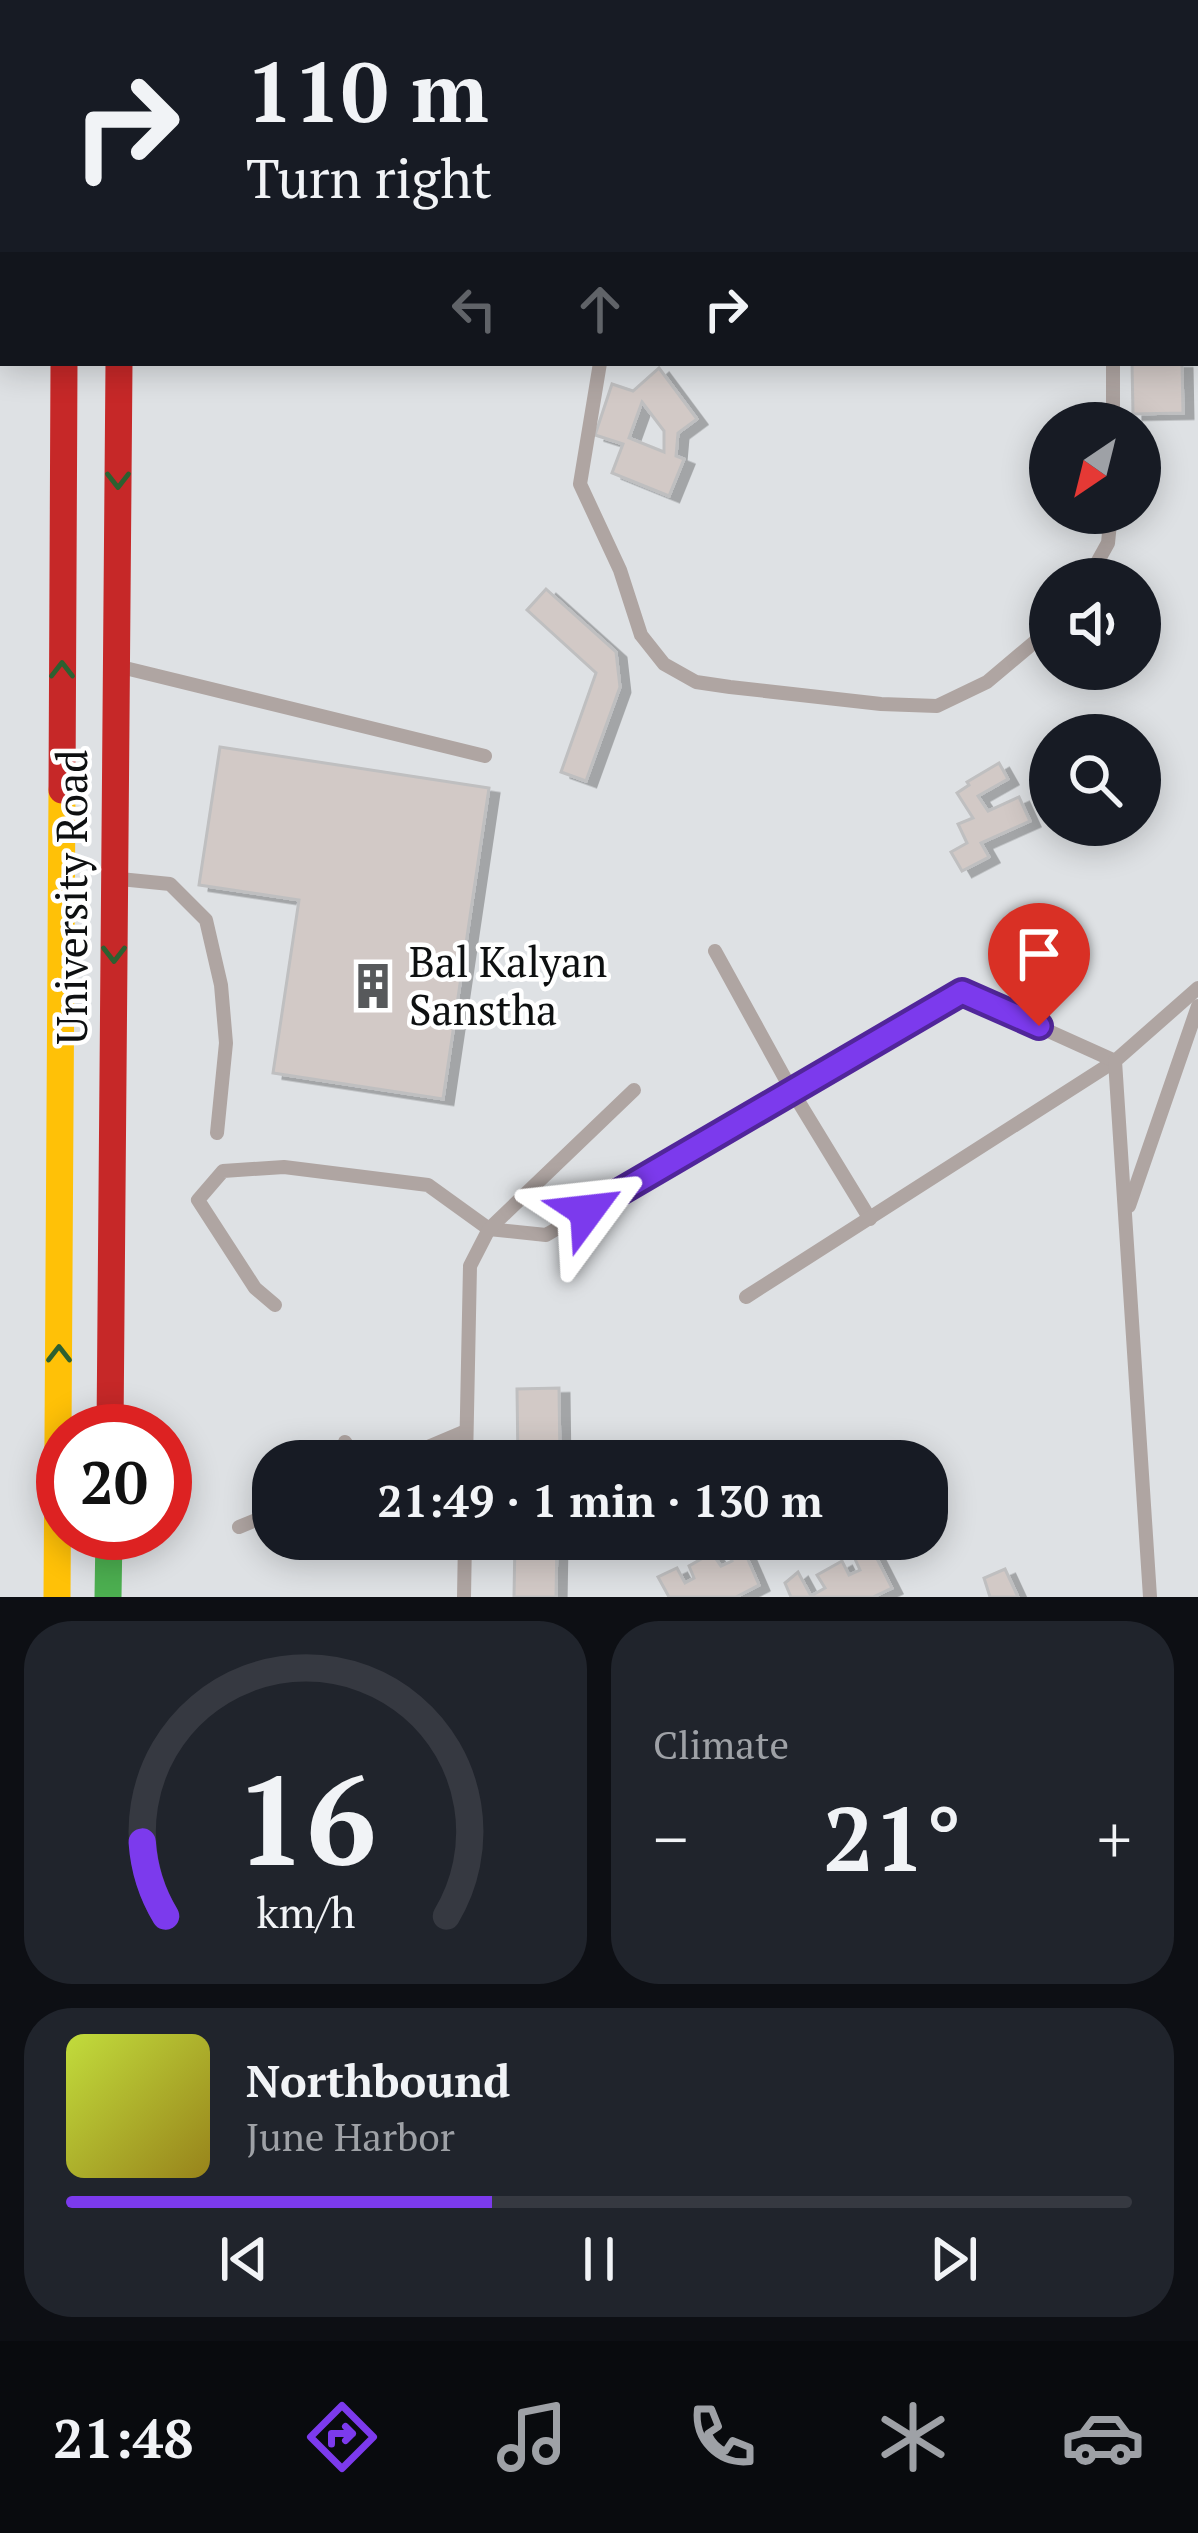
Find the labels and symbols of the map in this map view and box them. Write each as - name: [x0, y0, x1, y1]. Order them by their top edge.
- north arrow: [1029, 402, 1161, 534]
- one-way arrow: [105, 472, 131, 490]
- one-way arrow: [49, 660, 75, 678]
- street label: University Road: [43, 749, 99, 1045]
- pin: [988, 903, 1090, 1026]
- place label: Bal Kalyan Sanstha: [409, 933, 607, 1037]
- one-way arrow: [101, 946, 127, 964]
- building icon: Bal Kalyan Sanstha: [348, 961, 398, 1011]
- position arrow: [524, 1148, 650, 1274]
- one-way arrow: [45, 1344, 71, 1363]
- speed limit sign: 20: [36, 1404, 192, 1560]

